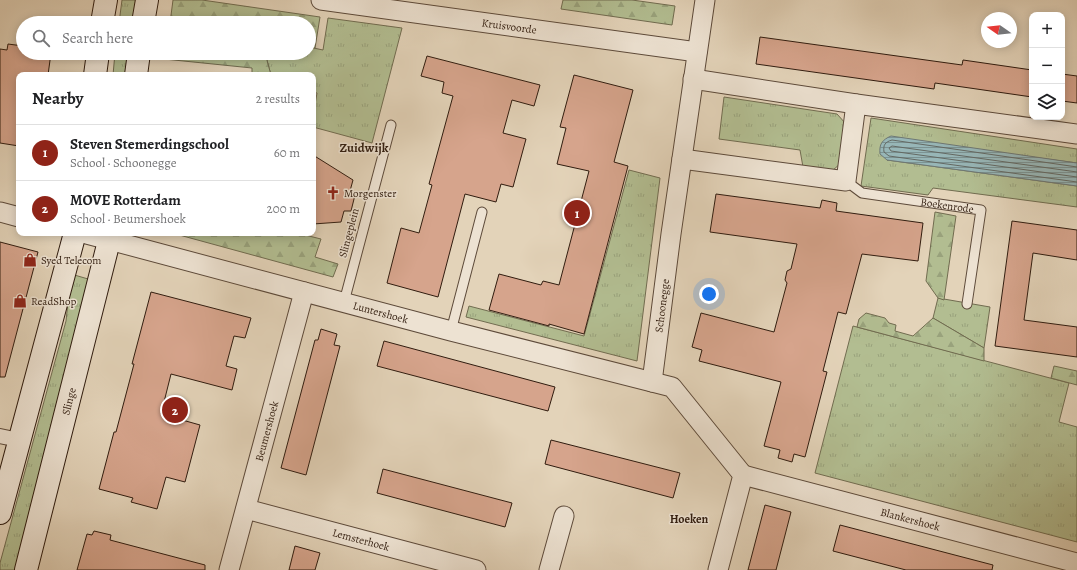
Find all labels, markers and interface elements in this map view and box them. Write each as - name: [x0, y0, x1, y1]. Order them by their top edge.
- north arrow: [981, 12, 1017, 48]
- map controls: [1029, 12, 1065, 120]
- button: +: [1029, 12, 1065, 48]
- street label: Kruisvoorde: [481, 15, 538, 37]
- search box: [16, 16, 316, 60]
- icon: search: [30, 27, 52, 49]
- text: Search here: [62, 28, 133, 48]
- button: −: [1029, 48, 1065, 84]
- button: layers: [1029, 84, 1065, 120]
- text: Nearby: [32, 87, 83, 110]
- text: 2 results: [256, 90, 300, 107]
- text: Steven Stemerdingschool: [70, 134, 229, 154]
- district label: Zuidwijk: [340, 139, 389, 156]
- text: 1: [43, 144, 47, 161]
- text: 60 m: [274, 144, 300, 161]
- text: School · Schoonegge: [70, 154, 177, 171]
- church icon: Morgenster: [325, 185, 341, 201]
- place label: Morgenster: [344, 186, 396, 201]
- text: MOVE Rotterdam: [70, 190, 181, 210]
- street label: Boekenrode: [920, 194, 975, 216]
- pin: 1: [564, 198, 590, 228]
- text: 2: [42, 200, 48, 217]
- text: 200 m: [267, 200, 300, 217]
- street label: Slingeplein: [335, 207, 363, 259]
- text: School · Beumershoek: [70, 210, 186, 227]
- shop icon: Syed Telecom: [22, 252, 38, 268]
- place label: Syed Telecom: [41, 253, 101, 268]
- street label: Schoonegge: [651, 278, 673, 333]
- your location: [699, 284, 719, 304]
- shop icon: ReadShop: [12, 293, 28, 309]
- place label: ReadShop: [31, 294, 76, 309]
- street label: Luntershoek: [351, 298, 410, 327]
- street label: Slinge: [58, 386, 79, 417]
- pin: 2: [162, 395, 188, 425]
- street label: Beumershoek: [251, 399, 282, 463]
- street label: Blankershoek: [879, 504, 942, 534]
- district label: Hoeken: [670, 511, 709, 527]
- street label: Lemsterhoek: [331, 525, 392, 554]

